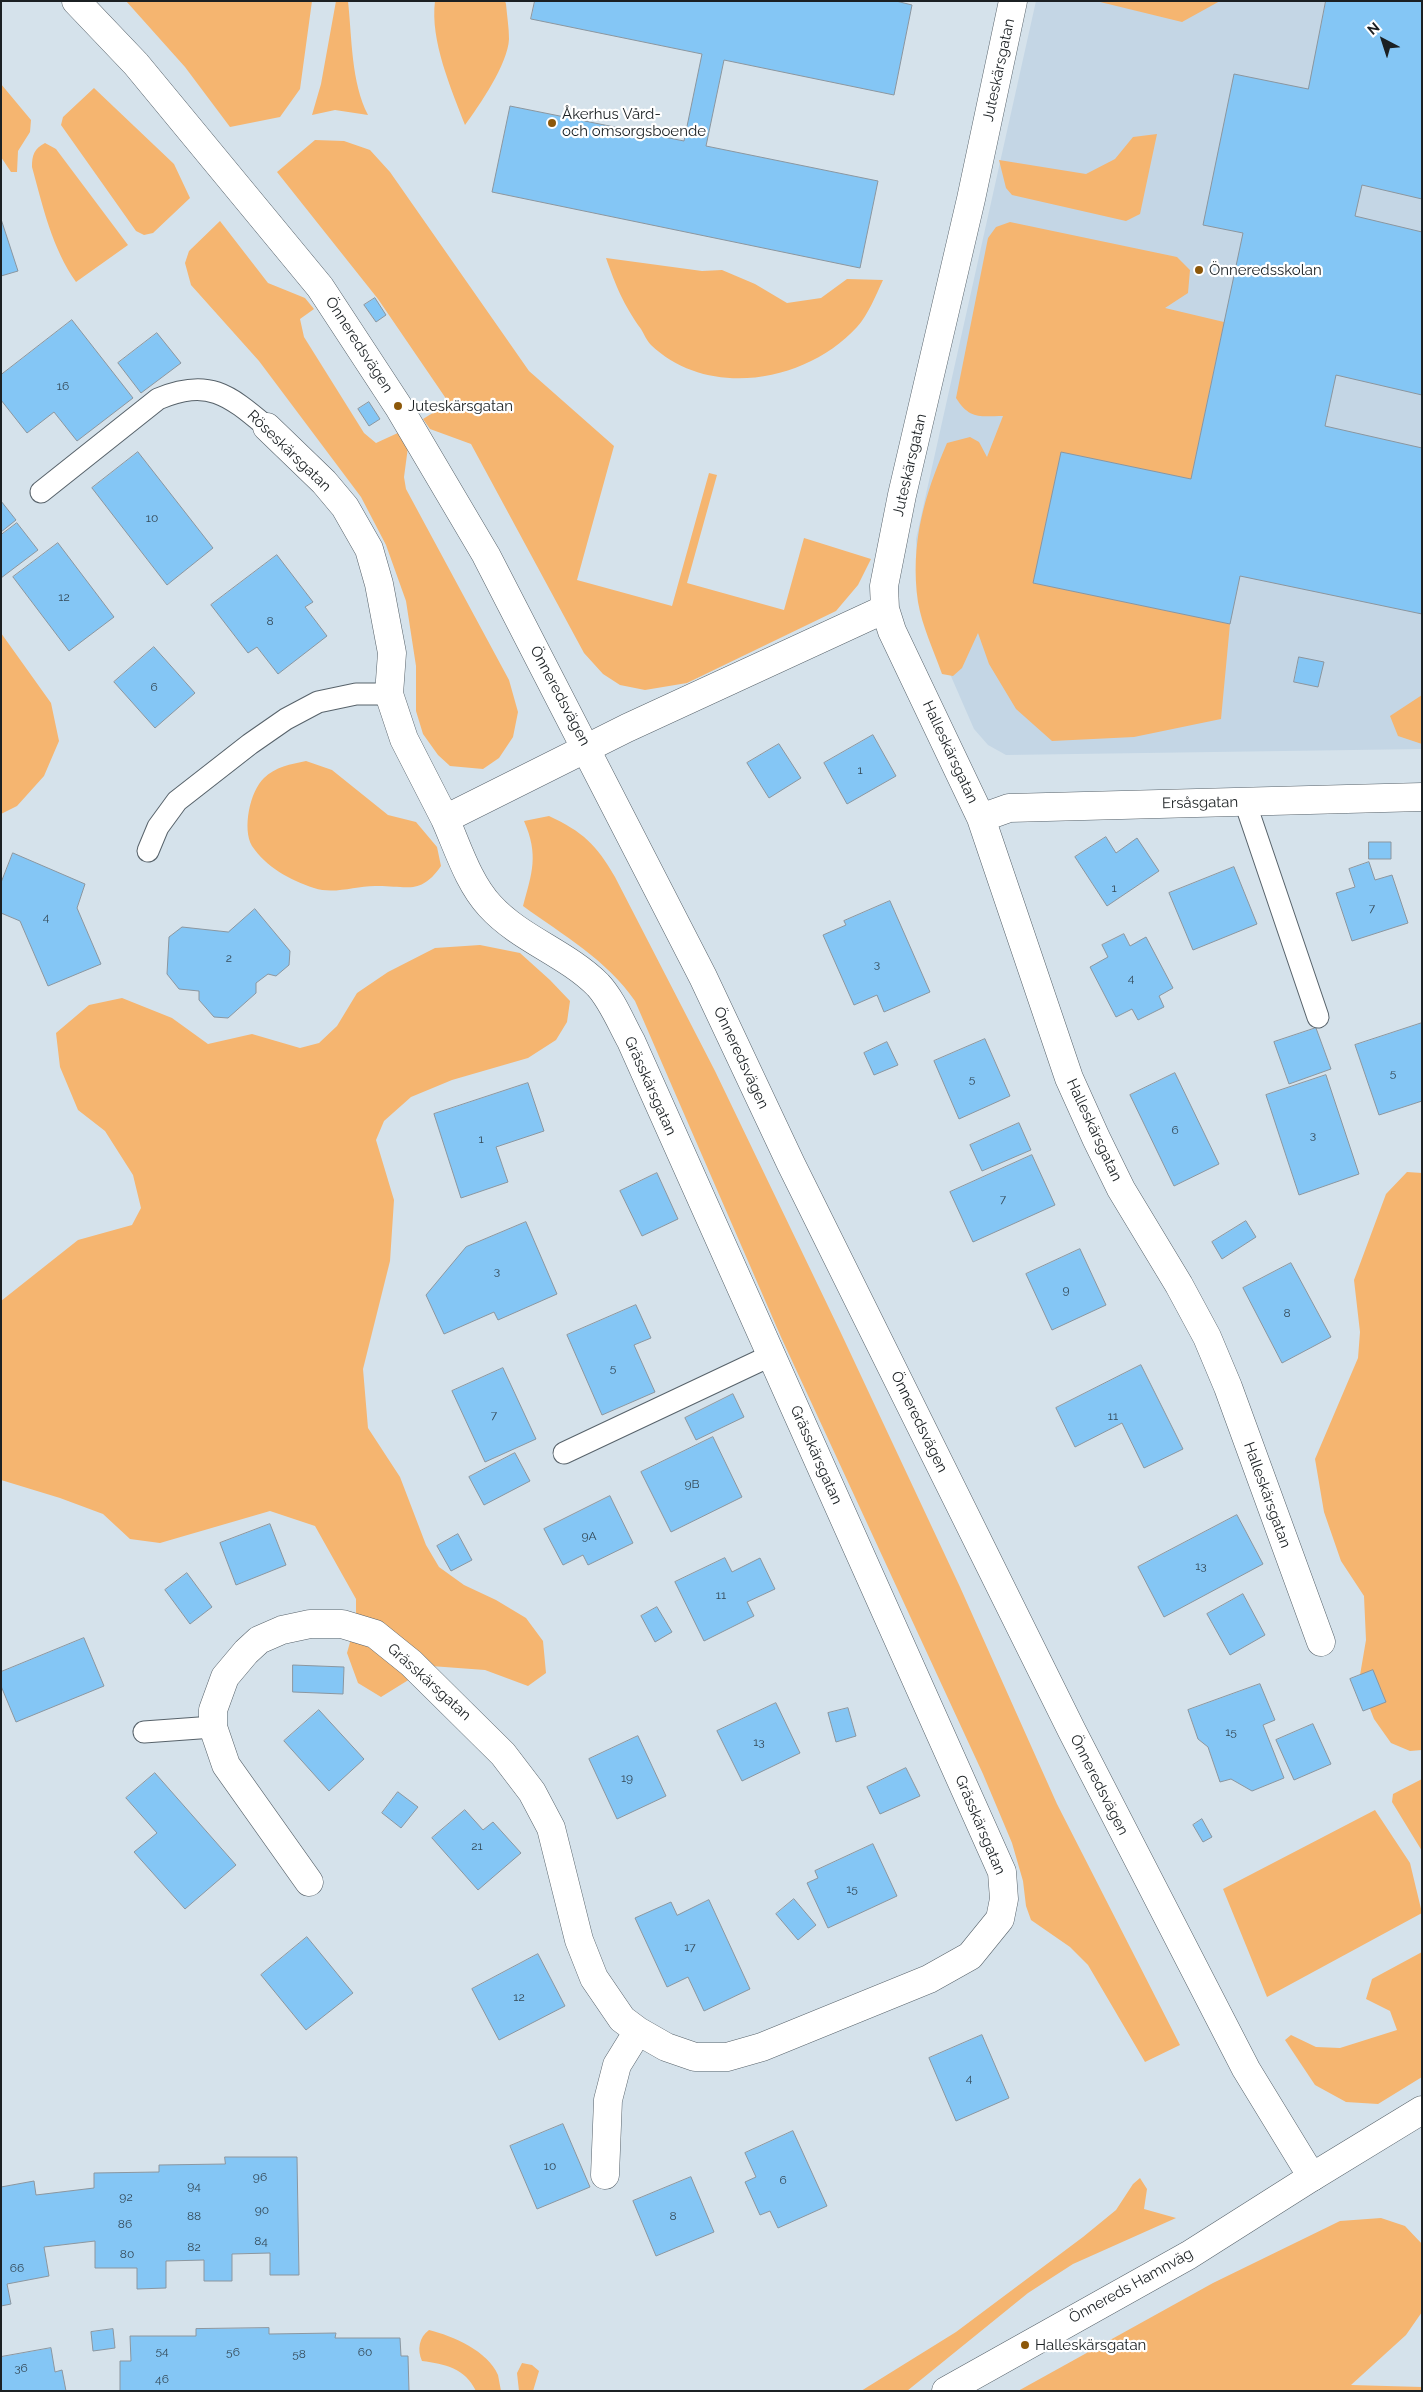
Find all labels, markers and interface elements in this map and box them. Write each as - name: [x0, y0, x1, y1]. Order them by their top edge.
- north arrow: [1358, 15, 1408, 65]
- street label: Juteskärsgatan: [979, 17, 1019, 123]
- text: N: [1364, 19, 1383, 38]
- place label: Åkerhus Vård- och omsorgsboende: [562, 105, 706, 140]
- marker: Åkerhus Vård- och omsorgsboende: [546, 117, 558, 129]
- place label: Önneredsskolan: [1209, 261, 1322, 279]
- marker: Önneredsskolan: [1193, 264, 1205, 276]
- street label: Önneredsvägen: [321, 294, 397, 396]
- house number: 16: [57, 379, 69, 393]
- place label: Juteskärsgatan: [408, 397, 513, 415]
- marker: Juteskärsgatan: [392, 400, 404, 412]
- street label: Röseskärsgatan: [243, 406, 335, 496]
- street label: Juteskärsgatan: [889, 412, 931, 518]
- house number: 10: [146, 511, 158, 525]
- house number: 12: [58, 590, 70, 604]
- house number: 8: [266, 614, 274, 628]
- street label: Önneredsvägen: [526, 643, 594, 749]
- house number: 6: [150, 680, 158, 694]
- street label: Halleskärsgatan: [918, 698, 982, 806]
- house number: 1: [857, 763, 863, 777]
- street label: Ersåsgatan: [1162, 793, 1238, 813]
- house number: 1: [1111, 881, 1117, 895]
- house number: 7: [1369, 901, 1375, 915]
- house number: 4: [43, 910, 49, 924]
- house number: 2: [226, 951, 232, 965]
- house number: 3: [874, 957, 880, 971]
- house number: 4: [1128, 971, 1134, 985]
- street label: Önneredsvägen: [709, 1004, 773, 1112]
- street label: Grässkärsgatan: [620, 1034, 680, 1138]
- house number: 5: [1390, 1066, 1396, 1080]
- house number: 5: [969, 1072, 975, 1086]
- street label: Halleskärsgatan: [1062, 1076, 1126, 1184]
- house number: 6: [1171, 1123, 1179, 1137]
- house number: 3: [1310, 1128, 1316, 1142]
- house number: 1: [478, 1132, 484, 1146]
- house number: 7: [1000, 1192, 1006, 1206]
- house number: 3: [494, 1264, 500, 1278]
- house number: 9: [1062, 1283, 1070, 1297]
- house number: 8: [1283, 1306, 1291, 1320]
- house number: 5: [610, 1361, 616, 1375]
- street label: Önneredsvägen: [887, 1368, 951, 1476]
- street label: Grässkärsgatan: [786, 1403, 846, 1507]
- house number: 7: [491, 1408, 497, 1422]
- house number: 11: [1108, 1409, 1118, 1423]
- street label: Halleskärsgatan: [1240, 1440, 1294, 1550]
- house number: 9B: [684, 1477, 700, 1491]
- house number: 9A: [581, 1529, 597, 1543]
- house number: 13: [1195, 1559, 1207, 1573]
- house number: 11: [716, 1588, 726, 1602]
- street label: Grässkärsgatan: [383, 1640, 475, 1724]
- house number: 15: [1225, 1725, 1237, 1739]
- street label: Önneredsvägen: [1066, 1732, 1132, 1838]
- house number: 13: [753, 1735, 765, 1749]
- house number: 19: [621, 1771, 633, 1785]
- street label: Grässkärsgatan: [951, 1772, 1009, 1878]
- house number: 21: [471, 1839, 483, 1853]
- house number: 15: [846, 1882, 858, 1896]
- house number: 17: [684, 1940, 696, 1954]
- house number: 12: [513, 1990, 525, 2004]
- house number: 4: [966, 2071, 972, 2085]
- house number: 10: [544, 2159, 556, 2173]
- house number: 96: [253, 2170, 267, 2184]
- house number: 6: [779, 2173, 787, 2187]
- house number: 94: [187, 2179, 201, 2193]
- house number: 92: [119, 2190, 133, 2204]
- house number: 90: [255, 2203, 269, 2217]
- house number: 88: [187, 2209, 201, 2223]
- house number: 8: [669, 2209, 677, 2223]
- house number: 86: [118, 2217, 132, 2231]
- house number: 84: [254, 2234, 268, 2248]
- house number: 82: [187, 2240, 201, 2254]
- street label: Önnereds Hamnväg: [1066, 2245, 1196, 2327]
- house number: 80: [120, 2247, 134, 2261]
- house number: 66: [10, 2261, 24, 2275]
- place label: Halleskärsgatan: [1035, 2336, 1146, 2354]
- marker: Halleskärsgatan: [1019, 2339, 1031, 2351]
- house number: 54: [155, 2344, 169, 2358]
- house number: 56: [226, 2345, 240, 2359]
- house number: 60: [358, 2345, 372, 2359]
- house number: 58: [292, 2347, 306, 2361]
- house number: 36: [14, 2361, 28, 2375]
- house number: 46: [155, 2372, 169, 2386]

